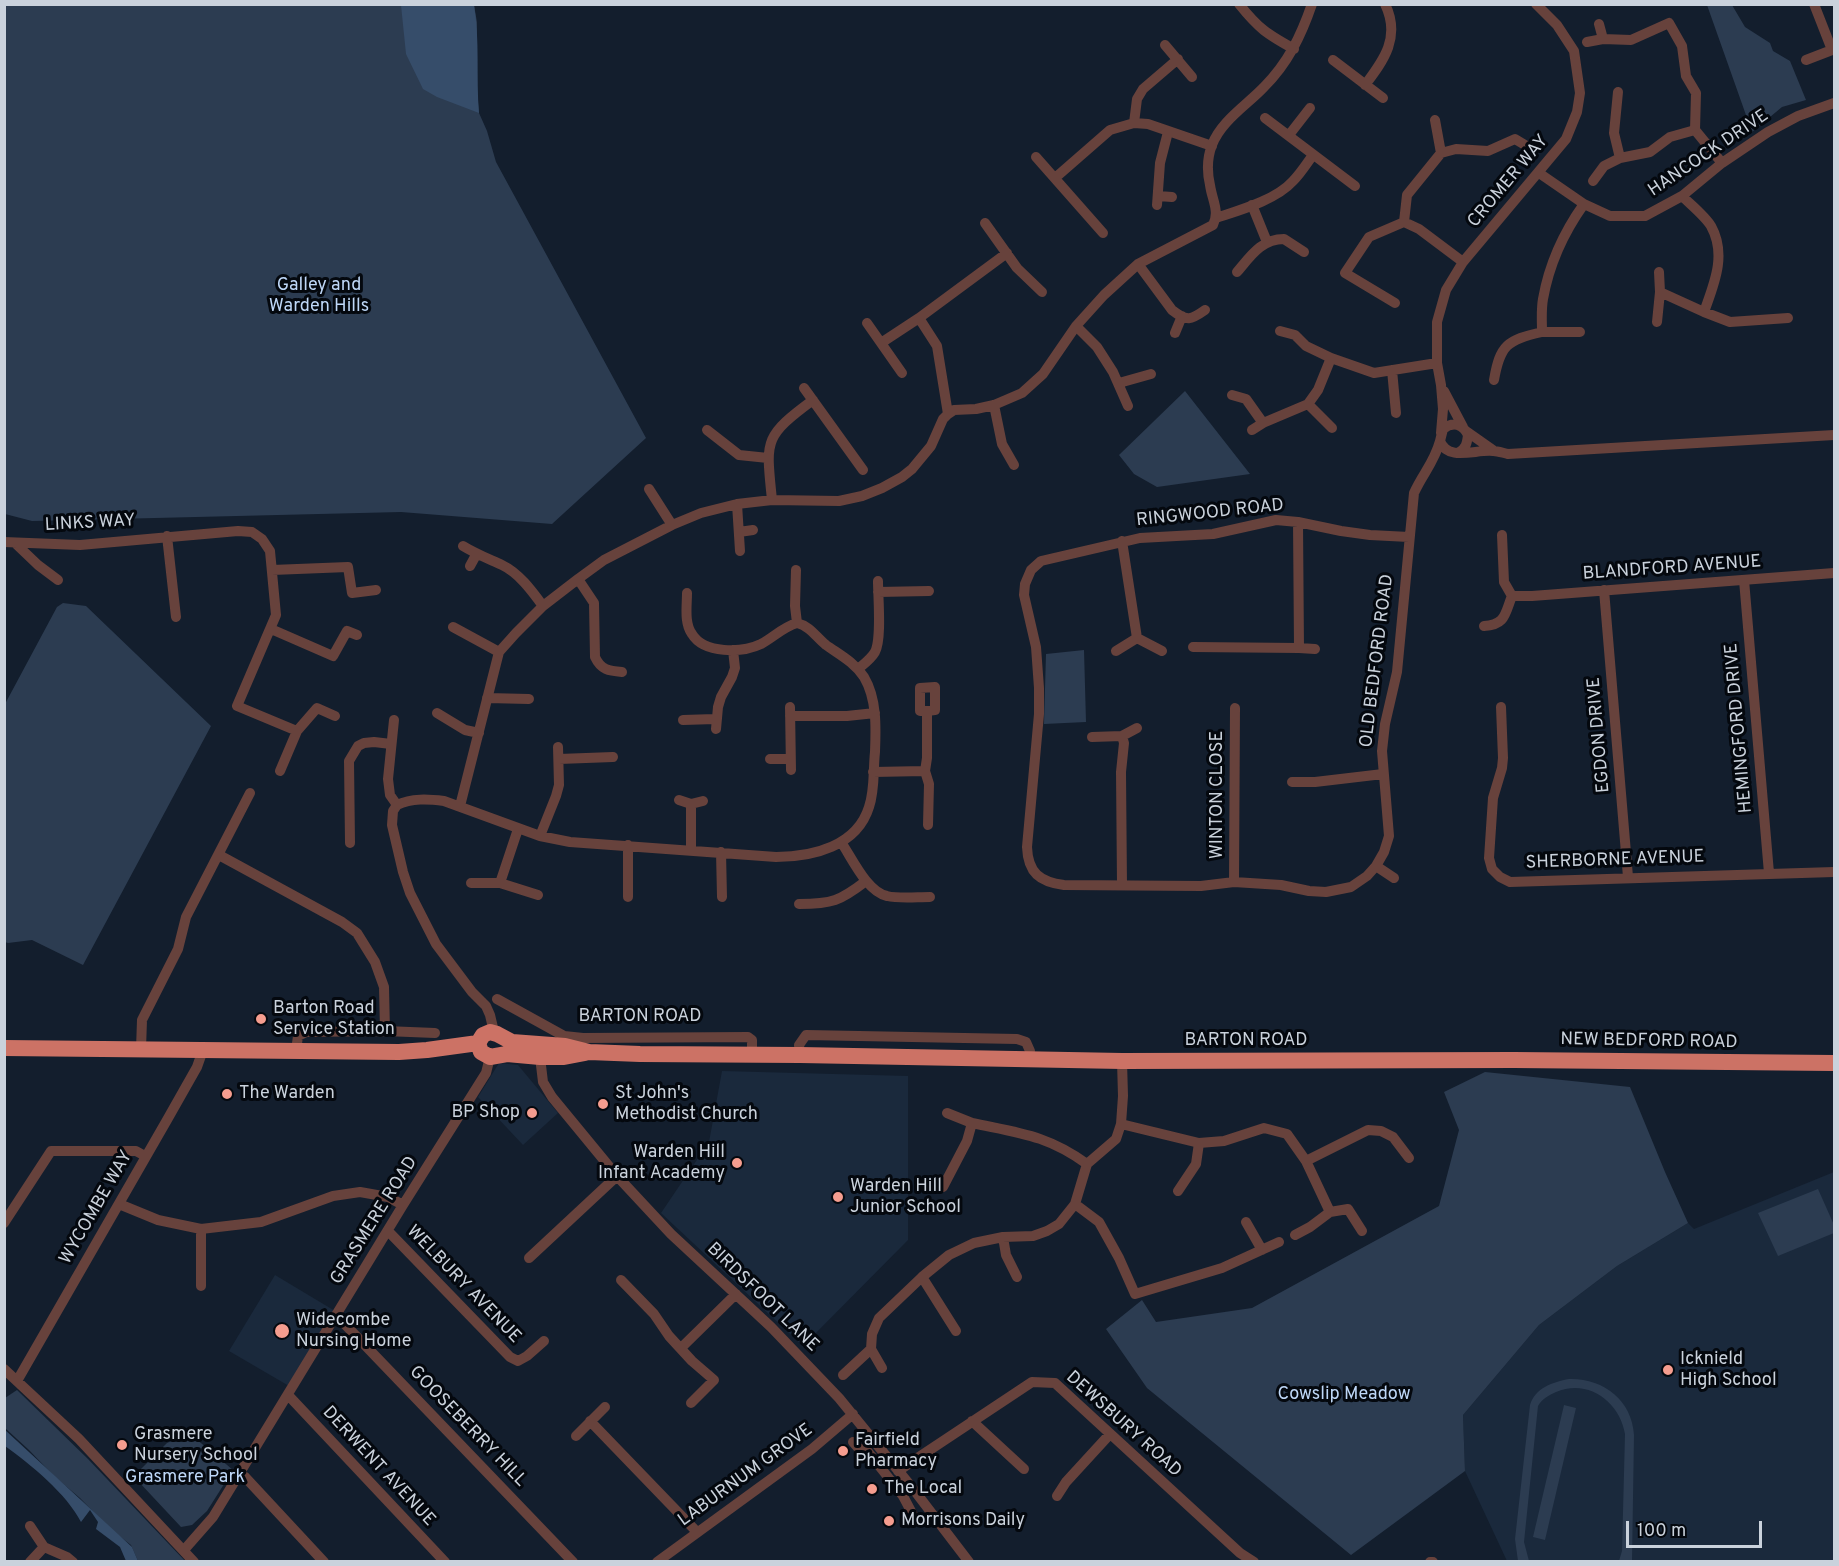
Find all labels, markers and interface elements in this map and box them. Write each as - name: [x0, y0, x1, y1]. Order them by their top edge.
- street label: HANCOCK DRIVE: [1645, 106, 1773, 202]
- street label: CROMER WAY: [1464, 131, 1554, 233]
- park label: Galley and Warden Hills: [269, 275, 369, 318]
- street label: RINGWOOD ROAD: [1135, 496, 1285, 532]
- street label: LINKS WAY: [44, 511, 136, 537]
- street label: BLANDFORD AVENUE: [1582, 552, 1762, 586]
- street label: OLD BEDFORD ROAD: [1357, 573, 1399, 749]
- street label: HEMINGFORD DRIVE: [1722, 642, 1758, 814]
- street label: EGDON DRIVE: [1584, 676, 1616, 794]
- street label: WINTON CLOSE: [1207, 731, 1229, 859]
- street label: SHERBORNE AVENUE: [1525, 847, 1705, 875]
- place label: Barton Road Service Station: [273, 998, 395, 1040]
- street label: BARTON ROAD: [579, 1006, 701, 1028]
- marker: Barton Road Service Station: [254, 1012, 268, 1026]
- street label: BARTON ROAD: [1185, 1030, 1307, 1052]
- street label: NEW BEDFORD ROAD: [1560, 1030, 1738, 1054]
- place label: The Warden: [239, 1083, 335, 1105]
- place label: St John's Methodist Church: [615, 1083, 758, 1126]
- marker: The Warden: [220, 1087, 234, 1101]
- marker: St John's Methodist Church: [596, 1097, 610, 1111]
- place label: BP Shop: [451, 1102, 520, 1124]
- marker: BP Shop: [525, 1106, 539, 1120]
- place label: Warden Hill Infant Academy: [598, 1142, 725, 1184]
- street label: WYCOMBE WAY: [56, 1147, 138, 1269]
- street label: GRASMERE ROAD: [327, 1153, 423, 1289]
- marker: Warden Hill Infant Academy: [730, 1156, 744, 1170]
- place label: Warden Hill Junior School: [850, 1176, 961, 1218]
- marker: Warden Hill Junior School: [831, 1190, 845, 1204]
- street label: WELBURY AVENUE: [401, 1221, 525, 1349]
- street label: BIRDSFOOT LANE: [701, 1239, 823, 1357]
- place label: Widecombe Nursing Home: [296, 1310, 411, 1352]
- marker: Widecombe Nursing Home: [273, 1322, 291, 1340]
- place label: Icknield High School: [1680, 1349, 1777, 1392]
- street label: GOOSEBERRY HILL: [404, 1362, 530, 1492]
- marker: Icknield High School: [1661, 1363, 1675, 1377]
- street label: DEWSBURY ROAD: [1061, 1367, 1185, 1483]
- park label: Cowslip Meadow: [1277, 1384, 1411, 1406]
- street label: DERWENT AVENUE: [317, 1403, 439, 1531]
- street label: LABURNUM GROVE: [675, 1420, 817, 1532]
- place label: Grasmere Nursery School: [134, 1424, 258, 1466]
- place label: Fairfield Pharmacy: [855, 1430, 937, 1472]
- marker: Grasmere Nursery School: [115, 1438, 129, 1452]
- marker: Fairfield Pharmacy: [836, 1444, 850, 1458]
- park label: Grasmere Park: [125, 1467, 245, 1489]
- place label: The Local: [884, 1478, 962, 1500]
- marker: The Local: [865, 1482, 879, 1496]
- scale bar: [1629, 1509, 1766, 1547]
- place label: Morrisons Daily: [901, 1510, 1025, 1532]
- marker: Morrisons Daily: [882, 1514, 896, 1528]
- text: 100 m: [1637, 1520, 1686, 1543]

